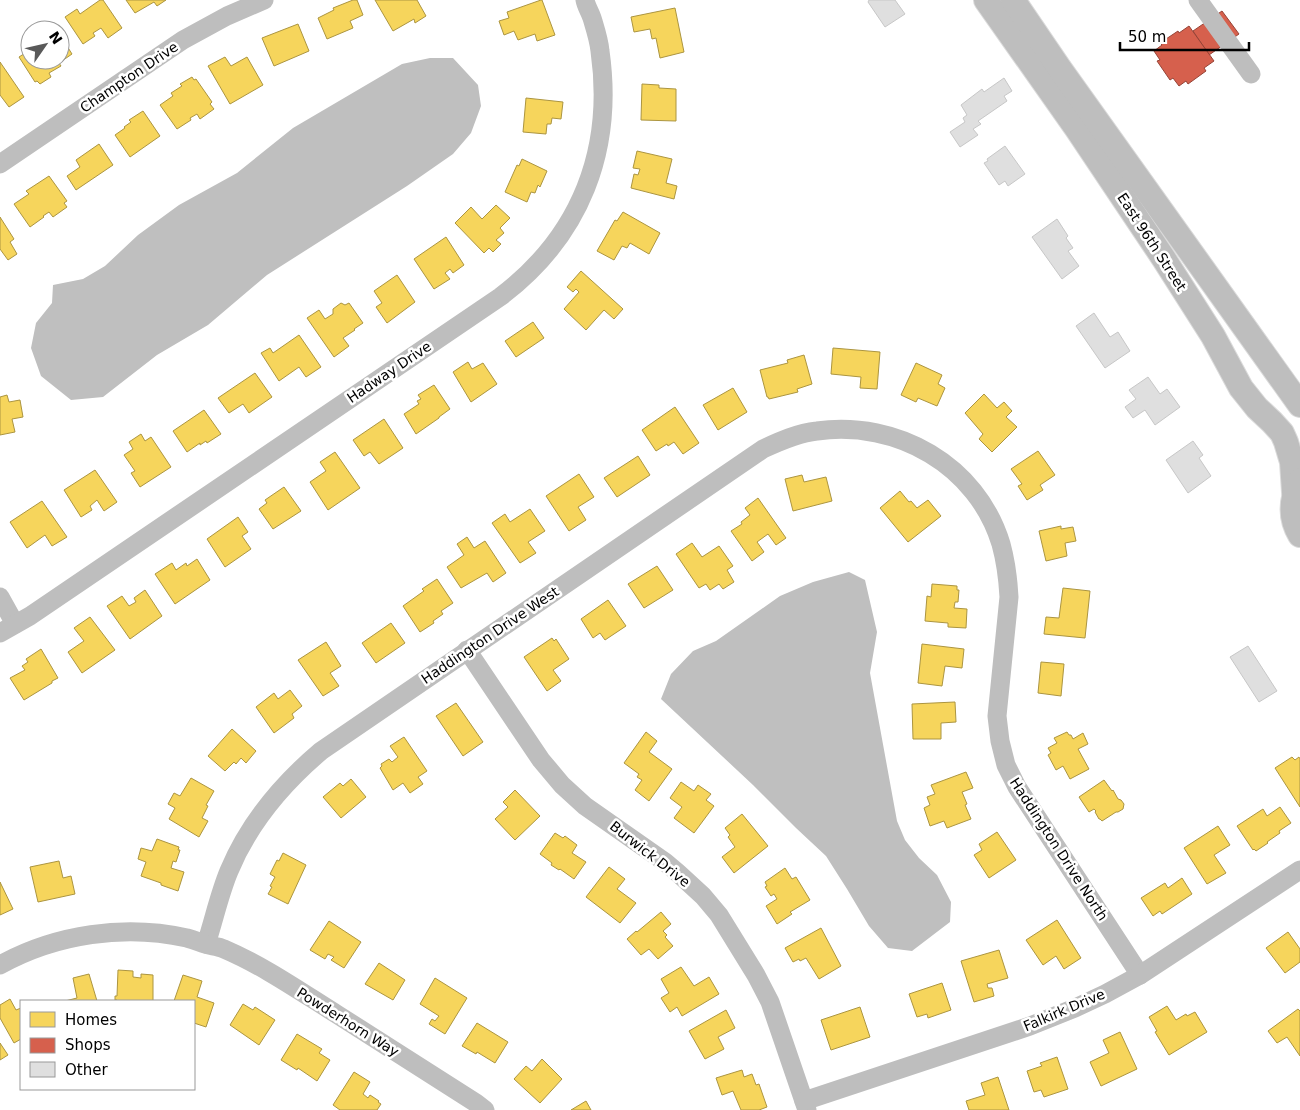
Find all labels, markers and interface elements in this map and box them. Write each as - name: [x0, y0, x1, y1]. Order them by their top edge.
- north arrow: [20, 20, 70, 70]
- scale bar: [1120, 20, 1249, 52]
- text: N: [46, 28, 66, 47]
- text: 50 m: [1128, 28, 1166, 46]
- street label: Champton Drive: [77, 38, 181, 116]
- street label: East 96th Street: [1114, 190, 1190, 295]
- street label: Hadway Drive: [344, 338, 434, 406]
- street label: Haddington Drive West: [418, 583, 562, 687]
- street label: Haddington Drive North: [1007, 775, 1111, 923]
- street label: Burwick Drive: [607, 818, 693, 890]
- street label: Powderhorn Way: [294, 984, 402, 1060]
- street label: Falkirk Drive: [1021, 986, 1107, 1034]
- legend: [20, 1000, 195, 1090]
- text: Homes: [65, 1011, 117, 1029]
- text: Shops: [65, 1036, 111, 1054]
- text: Other: [65, 1061, 108, 1079]

